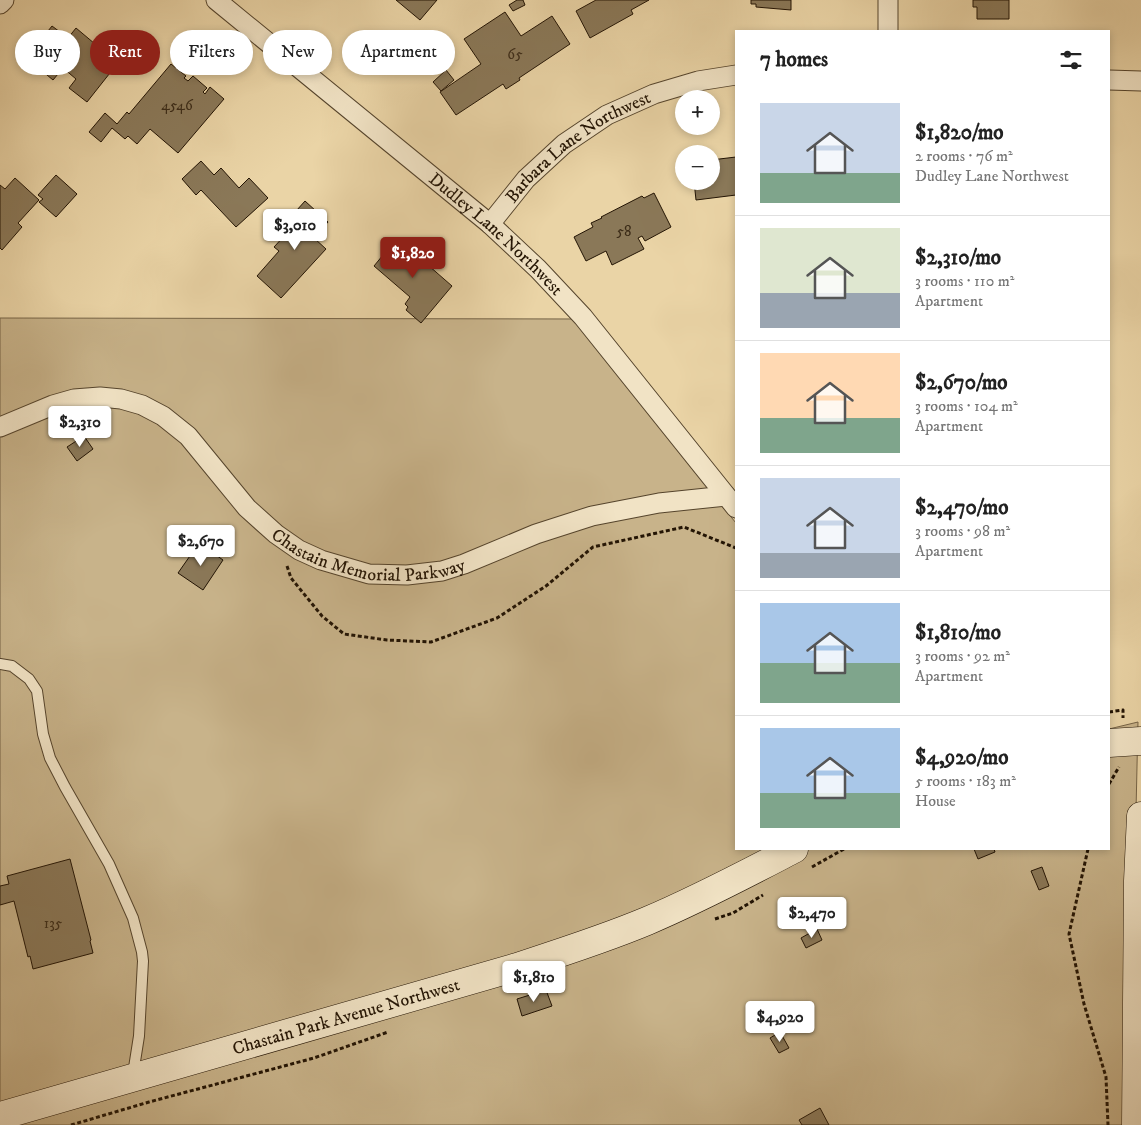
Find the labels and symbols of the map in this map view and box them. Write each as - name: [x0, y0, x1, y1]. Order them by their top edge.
- house number: 65: [507, 45, 523, 64]
- street label: Barbara Lane Northwest: [501, 87, 654, 208]
- house number: 4546: [161, 96, 194, 115]
- street label: Dudley Lane Northwest: [424, 168, 567, 301]
- pin: $3,010: [254, 208, 336, 251]
- house number: 58: [617, 222, 631, 241]
- pin: $1,820: [372, 236, 454, 279]
- pin: $2,310: [39, 406, 121, 448]
- pin: $2,670: [160, 524, 242, 567]
- street label: Chastain Memorial Parkway: [267, 524, 468, 587]
- pin: $2,470: [771, 896, 853, 939]
- house number: 135: [44, 914, 63, 933]
- pin: $1,810: [493, 960, 575, 1003]
- street label: Chastain Park Avenue Northwest: [230, 974, 463, 1060]
- pin: $4,920: [739, 1000, 821, 1043]

